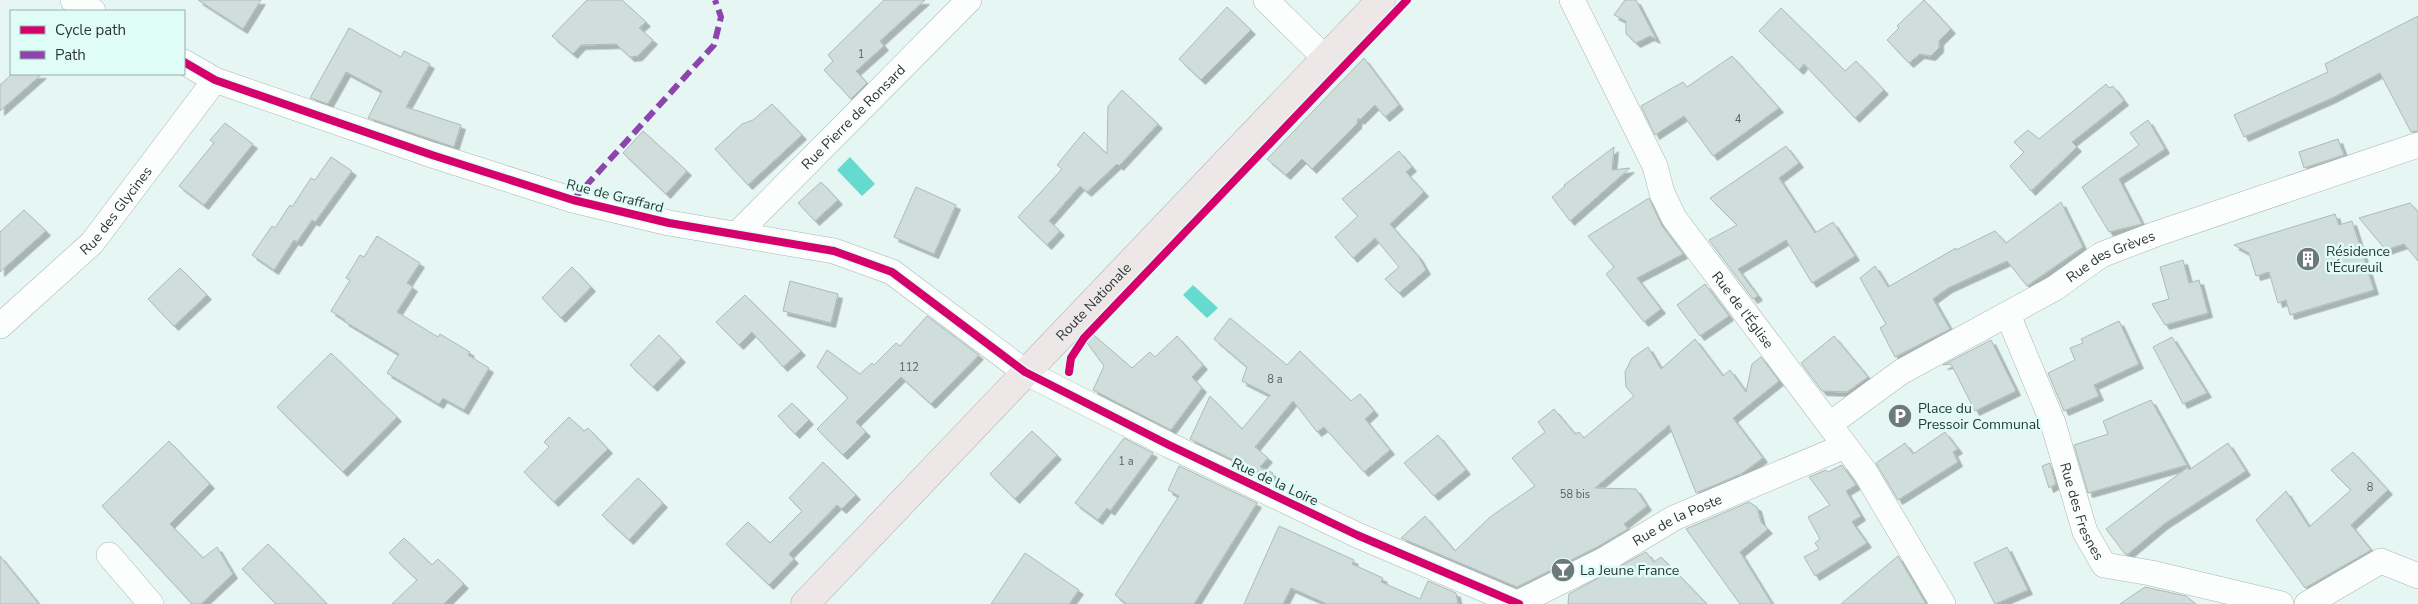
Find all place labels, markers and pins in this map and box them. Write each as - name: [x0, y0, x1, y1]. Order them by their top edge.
- place label: Résidence l'Écureuil: [2326, 242, 2390, 277]
- building icon: Résidence l'Écureuil: [2295, 246, 2321, 272]
- place label: Place du Pressoir Communal: [1918, 399, 2041, 434]
- parking icon: Place du Pressoir Communal: [1887, 403, 1913, 429]
- bar icon: La Jeune France: [1550, 557, 1576, 583]
- place label: La Jeune France: [1580, 561, 1679, 580]

